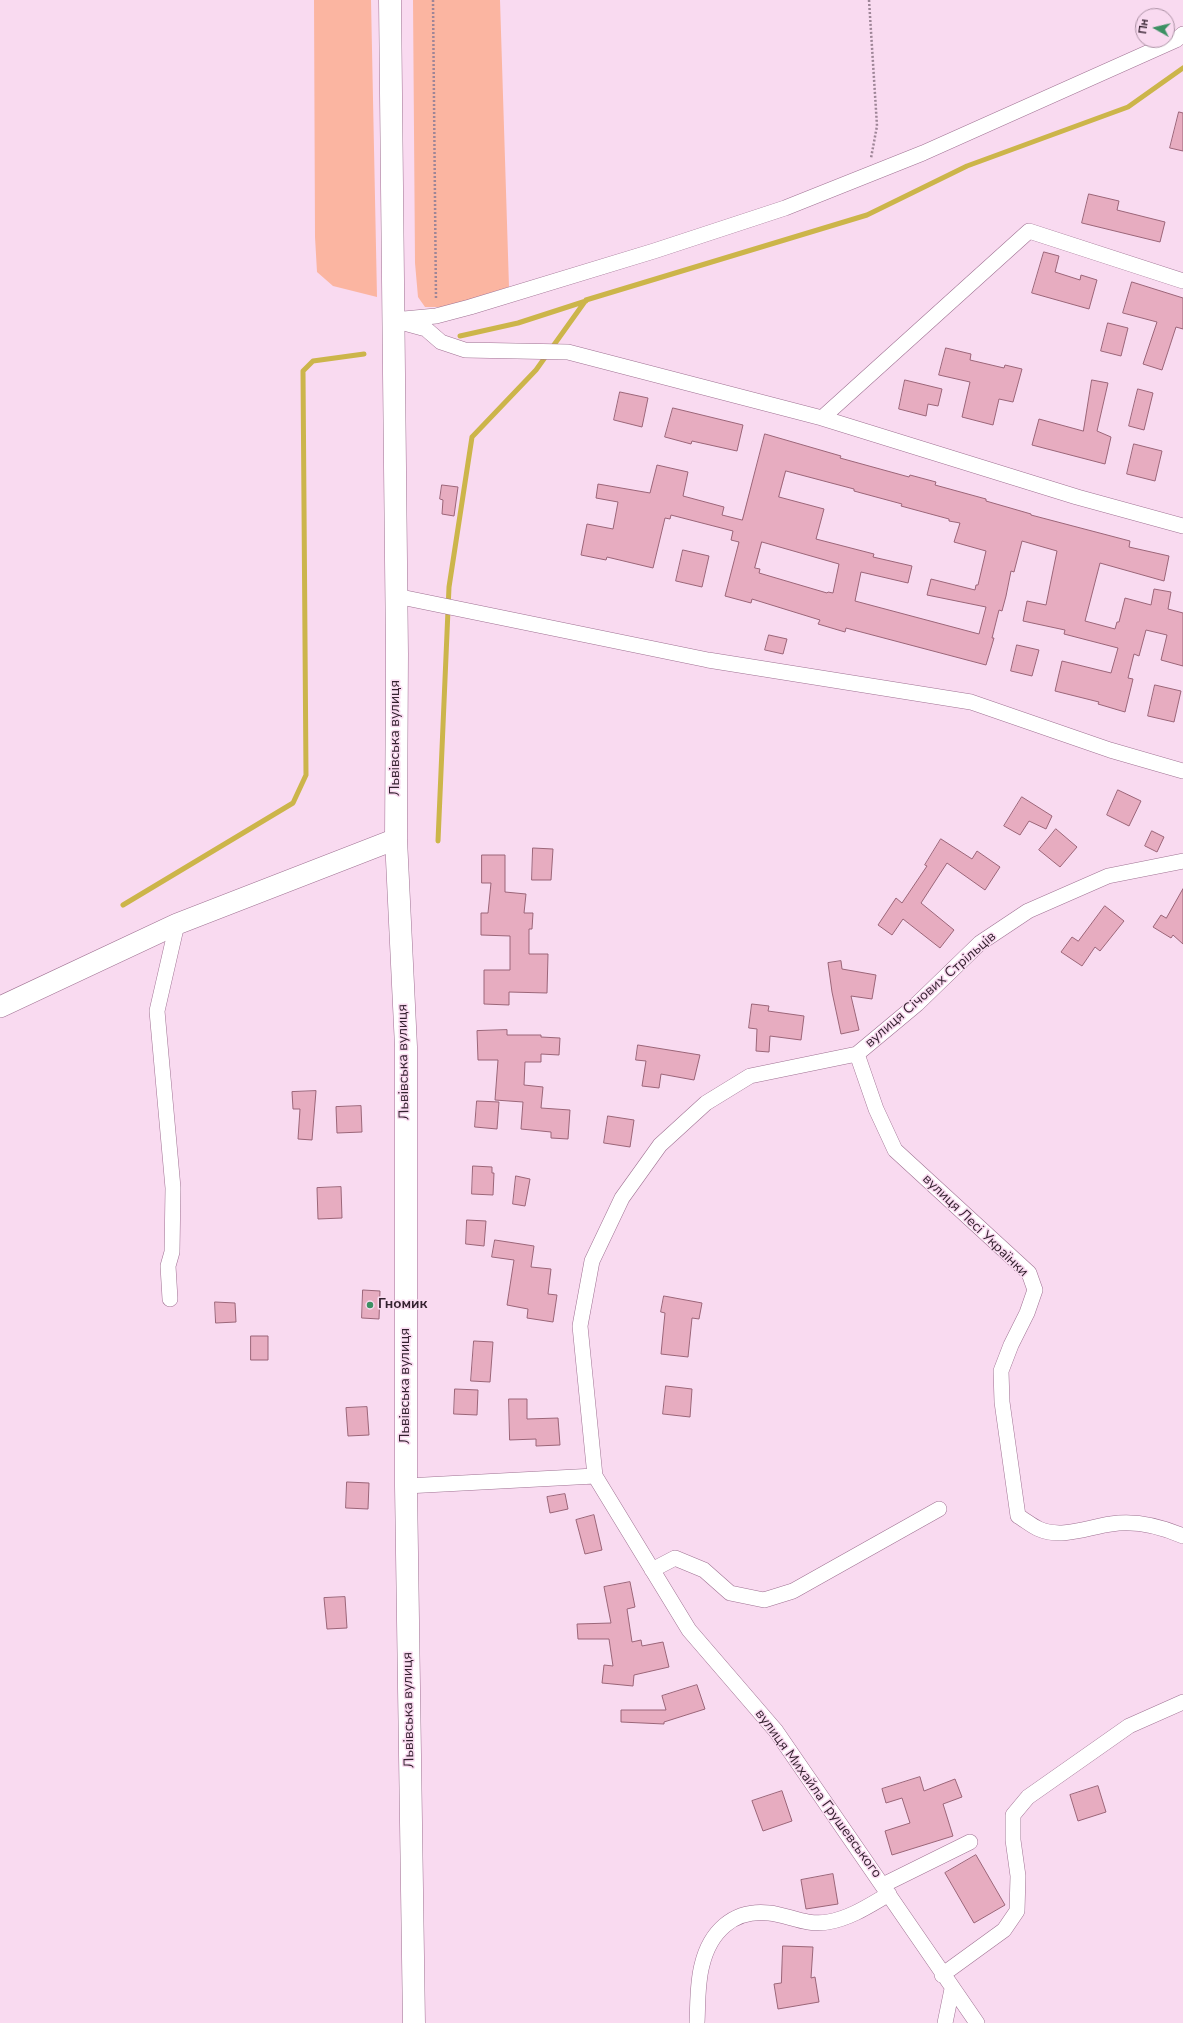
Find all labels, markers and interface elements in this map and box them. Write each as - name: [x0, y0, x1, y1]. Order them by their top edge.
- north arrow: [1135, 8, 1175, 48]
- text: Пн: [1135, 18, 1152, 35]
- street label: Львівська вулиця: [388, 680, 404, 796]
- street label: вулиця Січових Стрільців: [862, 929, 1000, 1051]
- street label: Львівська вулиця: [395, 1004, 413, 1120]
- street label: вулиця Лесі Українки: [919, 1171, 1031, 1281]
- place label: Гномик: [378, 1297, 427, 1313]
- marker: Гномик: [365, 1300, 375, 1310]
- street label: Львівська вулиця: [398, 1328, 414, 1444]
- street label: Львівська вулиця: [400, 1652, 418, 1768]
- street label: вулиця Михайла Грушевського: [751, 1706, 885, 1882]

